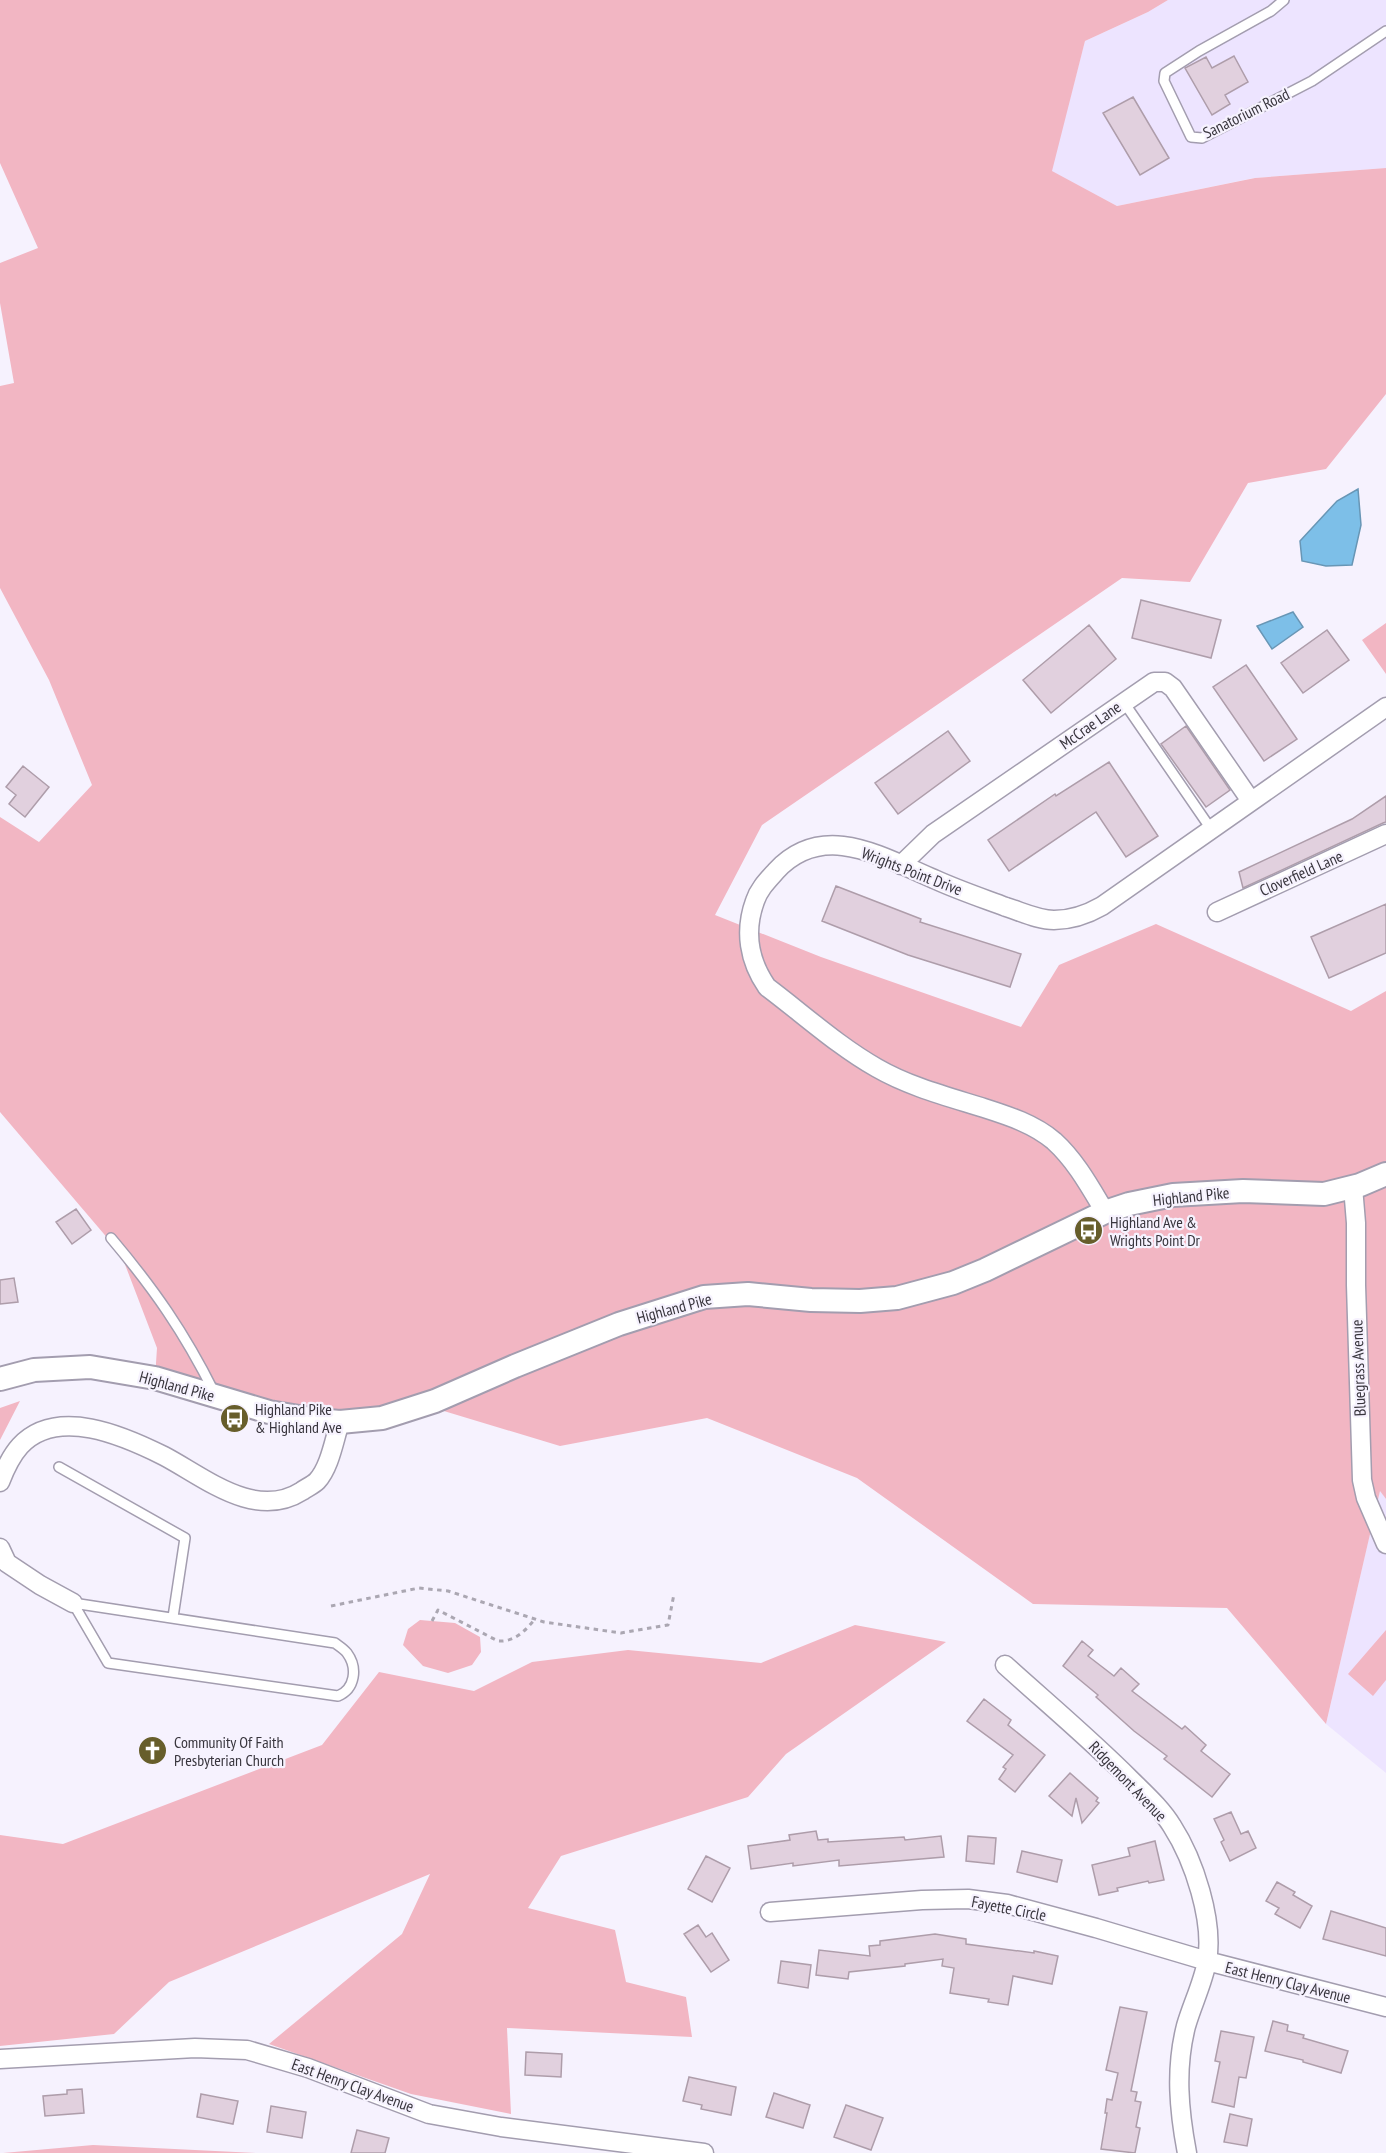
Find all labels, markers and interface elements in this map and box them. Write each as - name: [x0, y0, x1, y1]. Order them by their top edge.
- street label: Sanatorium Road: [1199, 83, 1293, 143]
- street label: McCrae Lane: [1055, 697, 1125, 753]
- street label: Wrights Point Drive: [859, 843, 965, 899]
- street label: Cloverfield Lane: [1256, 846, 1346, 900]
- street label: Highland Pike: [1152, 1182, 1230, 1210]
- place label: Highland Ave & Wrights Point Dr: [1110, 1212, 1201, 1250]
- bus stop icon: Highland Ave & Wrights Point Dr: [1073, 1215, 1105, 1247]
- street label: Highland Pike: [634, 1288, 714, 1328]
- street label: Bluegrass Avenue: [1346, 1319, 1370, 1417]
- street label: Highland Pike: [137, 1366, 217, 1406]
- place label: Highland Pike & Highland Ave: [255, 1399, 342, 1437]
- bus stop icon: Highland Pike & Highland Ave: [218, 1402, 250, 1434]
- place label: Community Of Faith Presbyterian Church: [174, 1732, 284, 1770]
- church icon: Community Of Faith Presbyterian Church: [137, 1735, 169, 1767]
- street label: Ridgemont Avenue: [1085, 1737, 1171, 1825]
- street label: Fayette Circle: [970, 1891, 1048, 1925]
- street label: East Henry Clay Avenue: [1223, 1957, 1353, 2007]
- street label: East Henry Clay Avenue: [289, 2054, 417, 2116]

